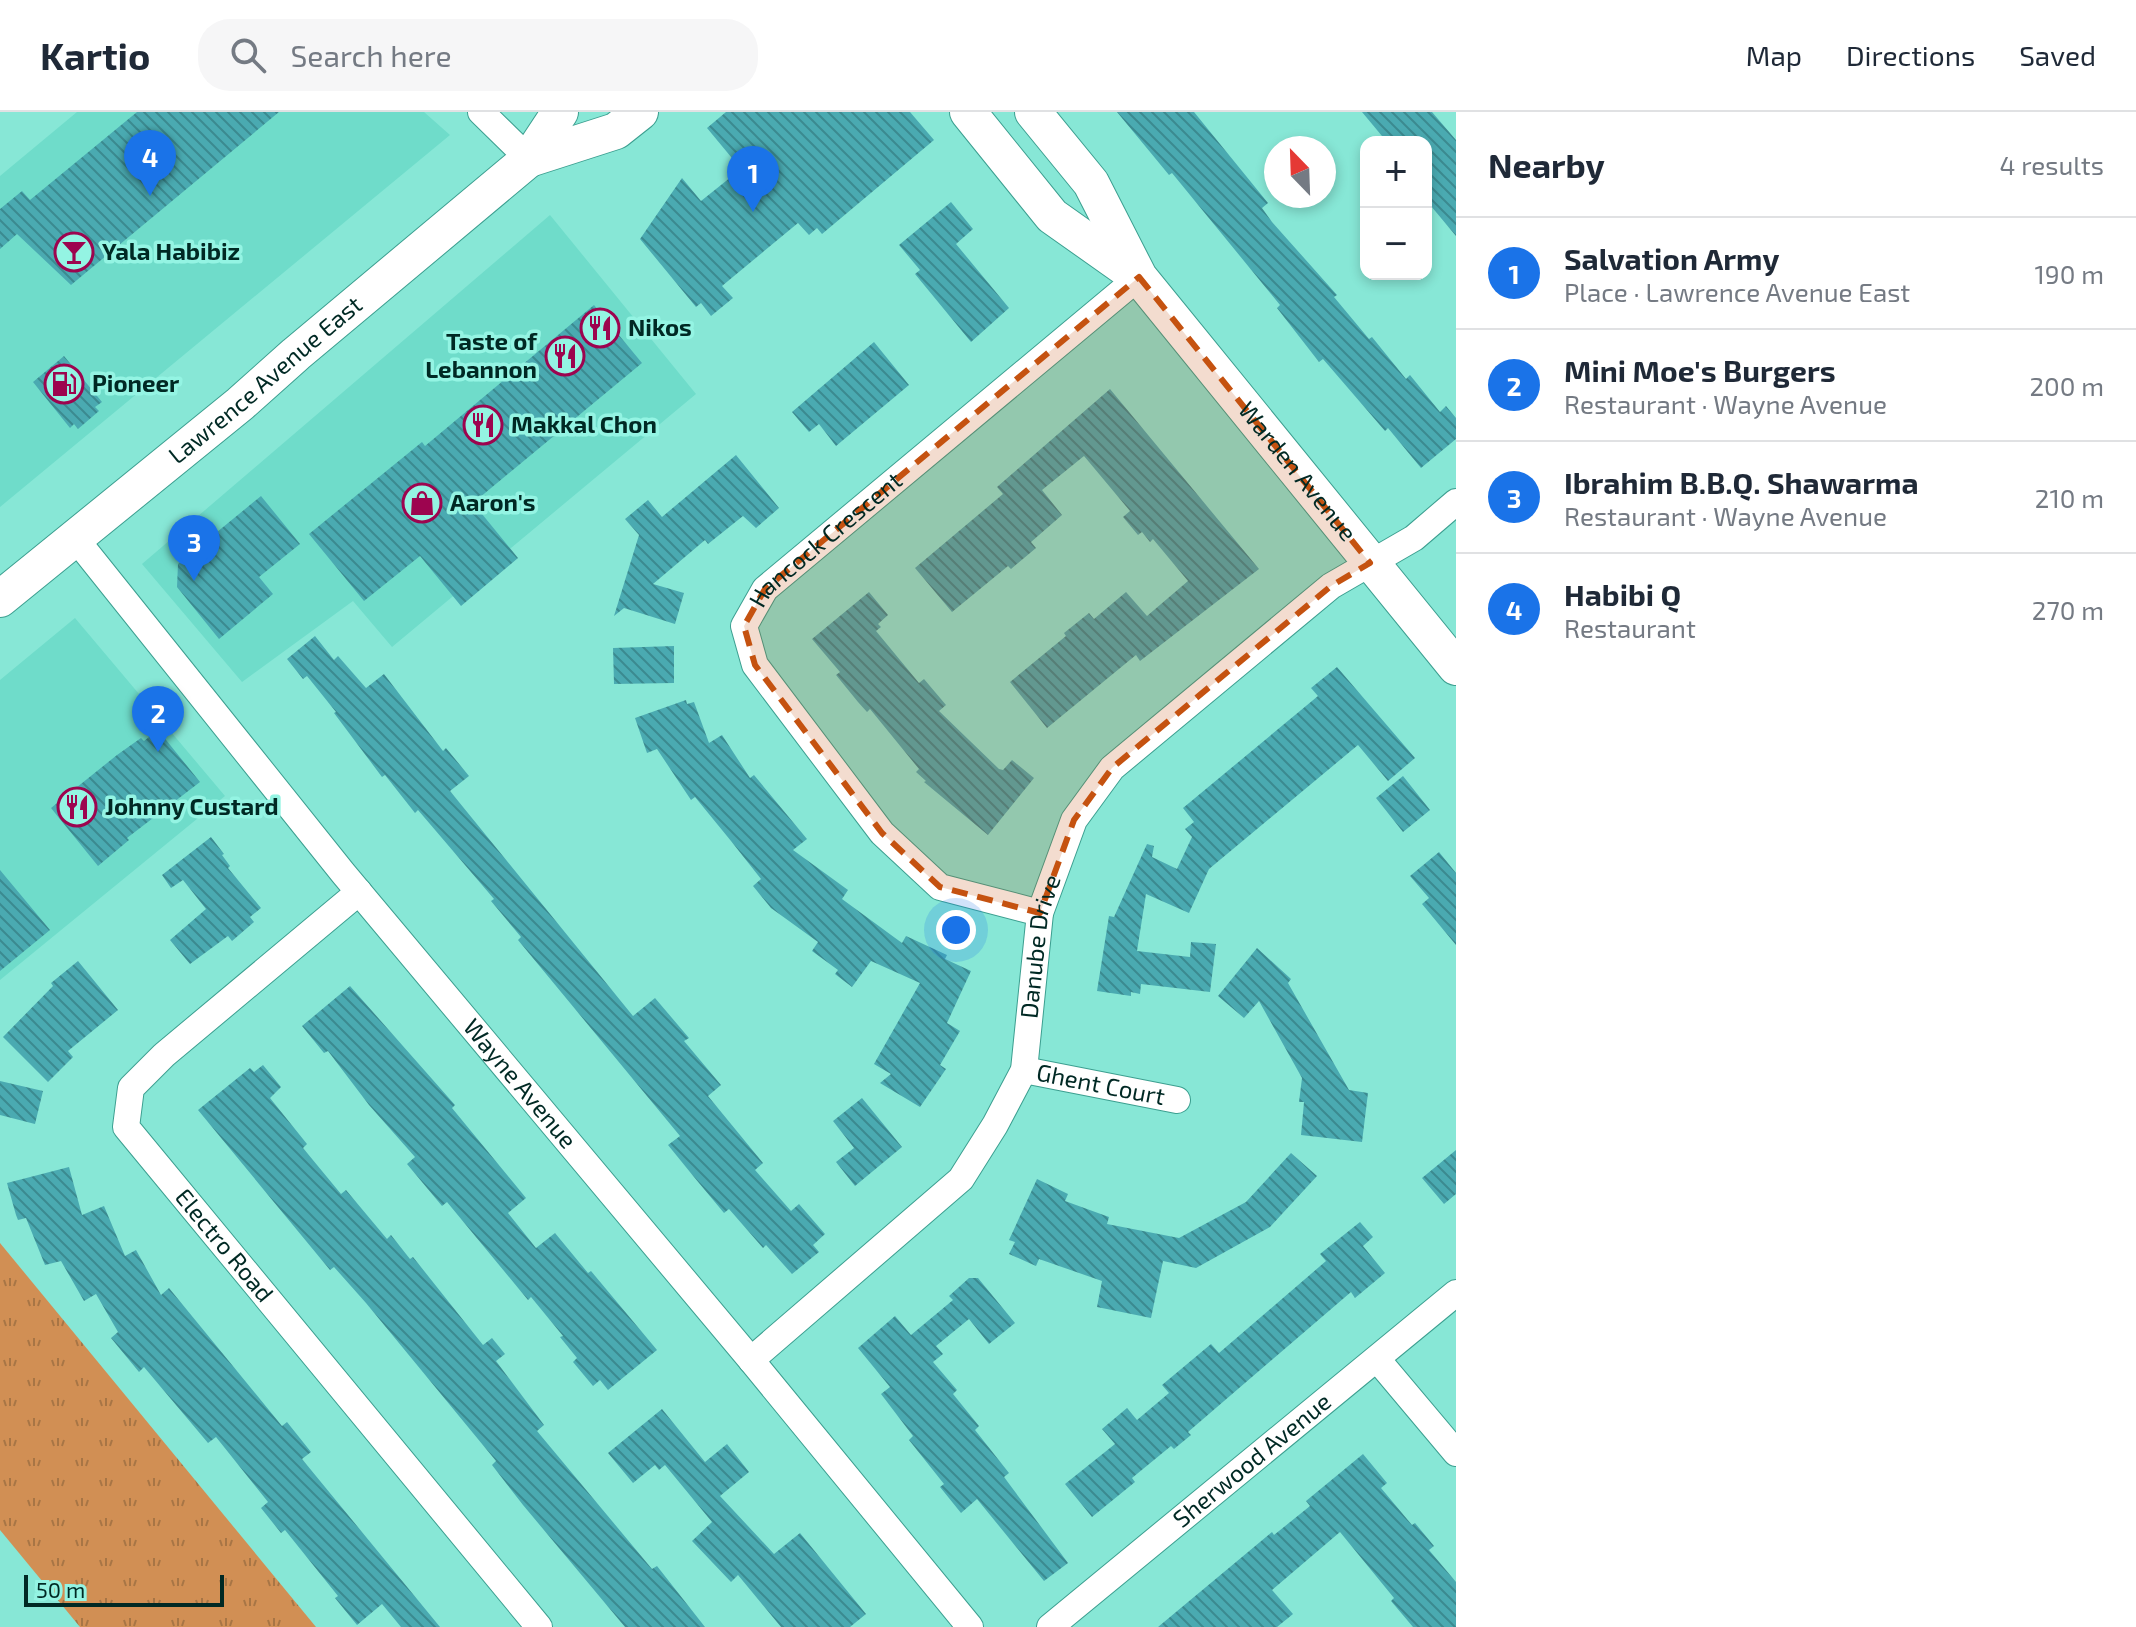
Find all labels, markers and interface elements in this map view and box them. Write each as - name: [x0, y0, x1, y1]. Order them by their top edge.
- search box: [198, 19, 758, 91]
- text: Kartio: [40, 32, 150, 78]
- icon: search: [226, 33, 270, 77]
- text: Search here: [290, 37, 452, 73]
- text: Map: [1746, 38, 1802, 72]
- text: Directions: [1846, 38, 1975, 72]
- text: Saved: [2019, 38, 2096, 72]
- pin: 4: [124, 130, 176, 196]
- north arrow: [1264, 136, 1336, 208]
- map controls: [1360, 136, 1432, 280]
- button: +: [1360, 136, 1432, 208]
- text: Nearby: [1488, 144, 1605, 185]
- pin: 1: [727, 146, 779, 212]
- text: 4 results: [1999, 149, 2104, 180]
- button: −: [1360, 208, 1432, 280]
- bar icon: Yala Habibiz: [53, 231, 95, 273]
- place label: Yala Habibiz: [102, 236, 240, 265]
- text: Salvation Army: [1564, 240, 1780, 276]
- text: 1: [1508, 258, 1520, 289]
- text: 190 m: [2035, 258, 2104, 289]
- text: Place · Lawrence Avenue East: [1564, 276, 1910, 307]
- street label: Lawrence Avenue East: [162, 289, 367, 469]
- restaurant icon: Nikos: [579, 307, 621, 349]
- place label: Nikos: [628, 312, 692, 341]
- place label: Taste of Lebannon: [425, 326, 538, 383]
- restaurant icon: Taste of Lebannon: [544, 335, 586, 377]
- text: Mini Moe's Burgers: [1564, 352, 1836, 388]
- fuel station icon: Pioneer: [43, 363, 85, 405]
- place label: Pioneer: [92, 368, 180, 397]
- text: 2: [1506, 370, 1522, 401]
- text: 200 m: [2029, 370, 2104, 401]
- text: Restaurant · Wayne Avenue: [1564, 388, 1887, 419]
- street label: Warden Avenue: [1233, 395, 1363, 546]
- restaurant icon: Makkal Chon: [462, 404, 504, 446]
- place label: Makkal Chon: [511, 409, 657, 438]
- text: Ibrahim B.B.Q. Shawarma: [1564, 464, 1919, 500]
- street label: Hancock Crescent: [742, 465, 907, 612]
- shop icon: Aaron's: [401, 482, 443, 524]
- text: 3: [1507, 482, 1521, 513]
- text: 210 m: [2035, 482, 2104, 513]
- place label: Aaron's: [450, 487, 536, 516]
- text: Restaurant · Wayne Avenue: [1564, 500, 1887, 531]
- pin: 3: [168, 515, 220, 581]
- text: Habibi Q: [1564, 576, 1681, 612]
- text: 4: [1506, 594, 1522, 625]
- text: 270 m: [2032, 594, 2104, 625]
- text: Restaurant: [1564, 612, 1696, 643]
- pin: 2: [132, 686, 184, 752]
- restaurant icon: Johnny Custard: [56, 786, 98, 828]
- place label: Johnny Custard: [105, 791, 279, 820]
- street label: Danube Drive: [1013, 870, 1066, 1020]
- your location: [936, 910, 976, 950]
- street label: Wayne Avenue: [458, 1012, 583, 1154]
- street label: Ghent Court: [1034, 1057, 1167, 1110]
- street label: Electro Road: [170, 1182, 280, 1307]
- street label: Sherwood Avenue: [1167, 1386, 1336, 1533]
- scale bar: [24, 1571, 224, 1607]
- text: 50 m: [36, 1576, 85, 1602]

